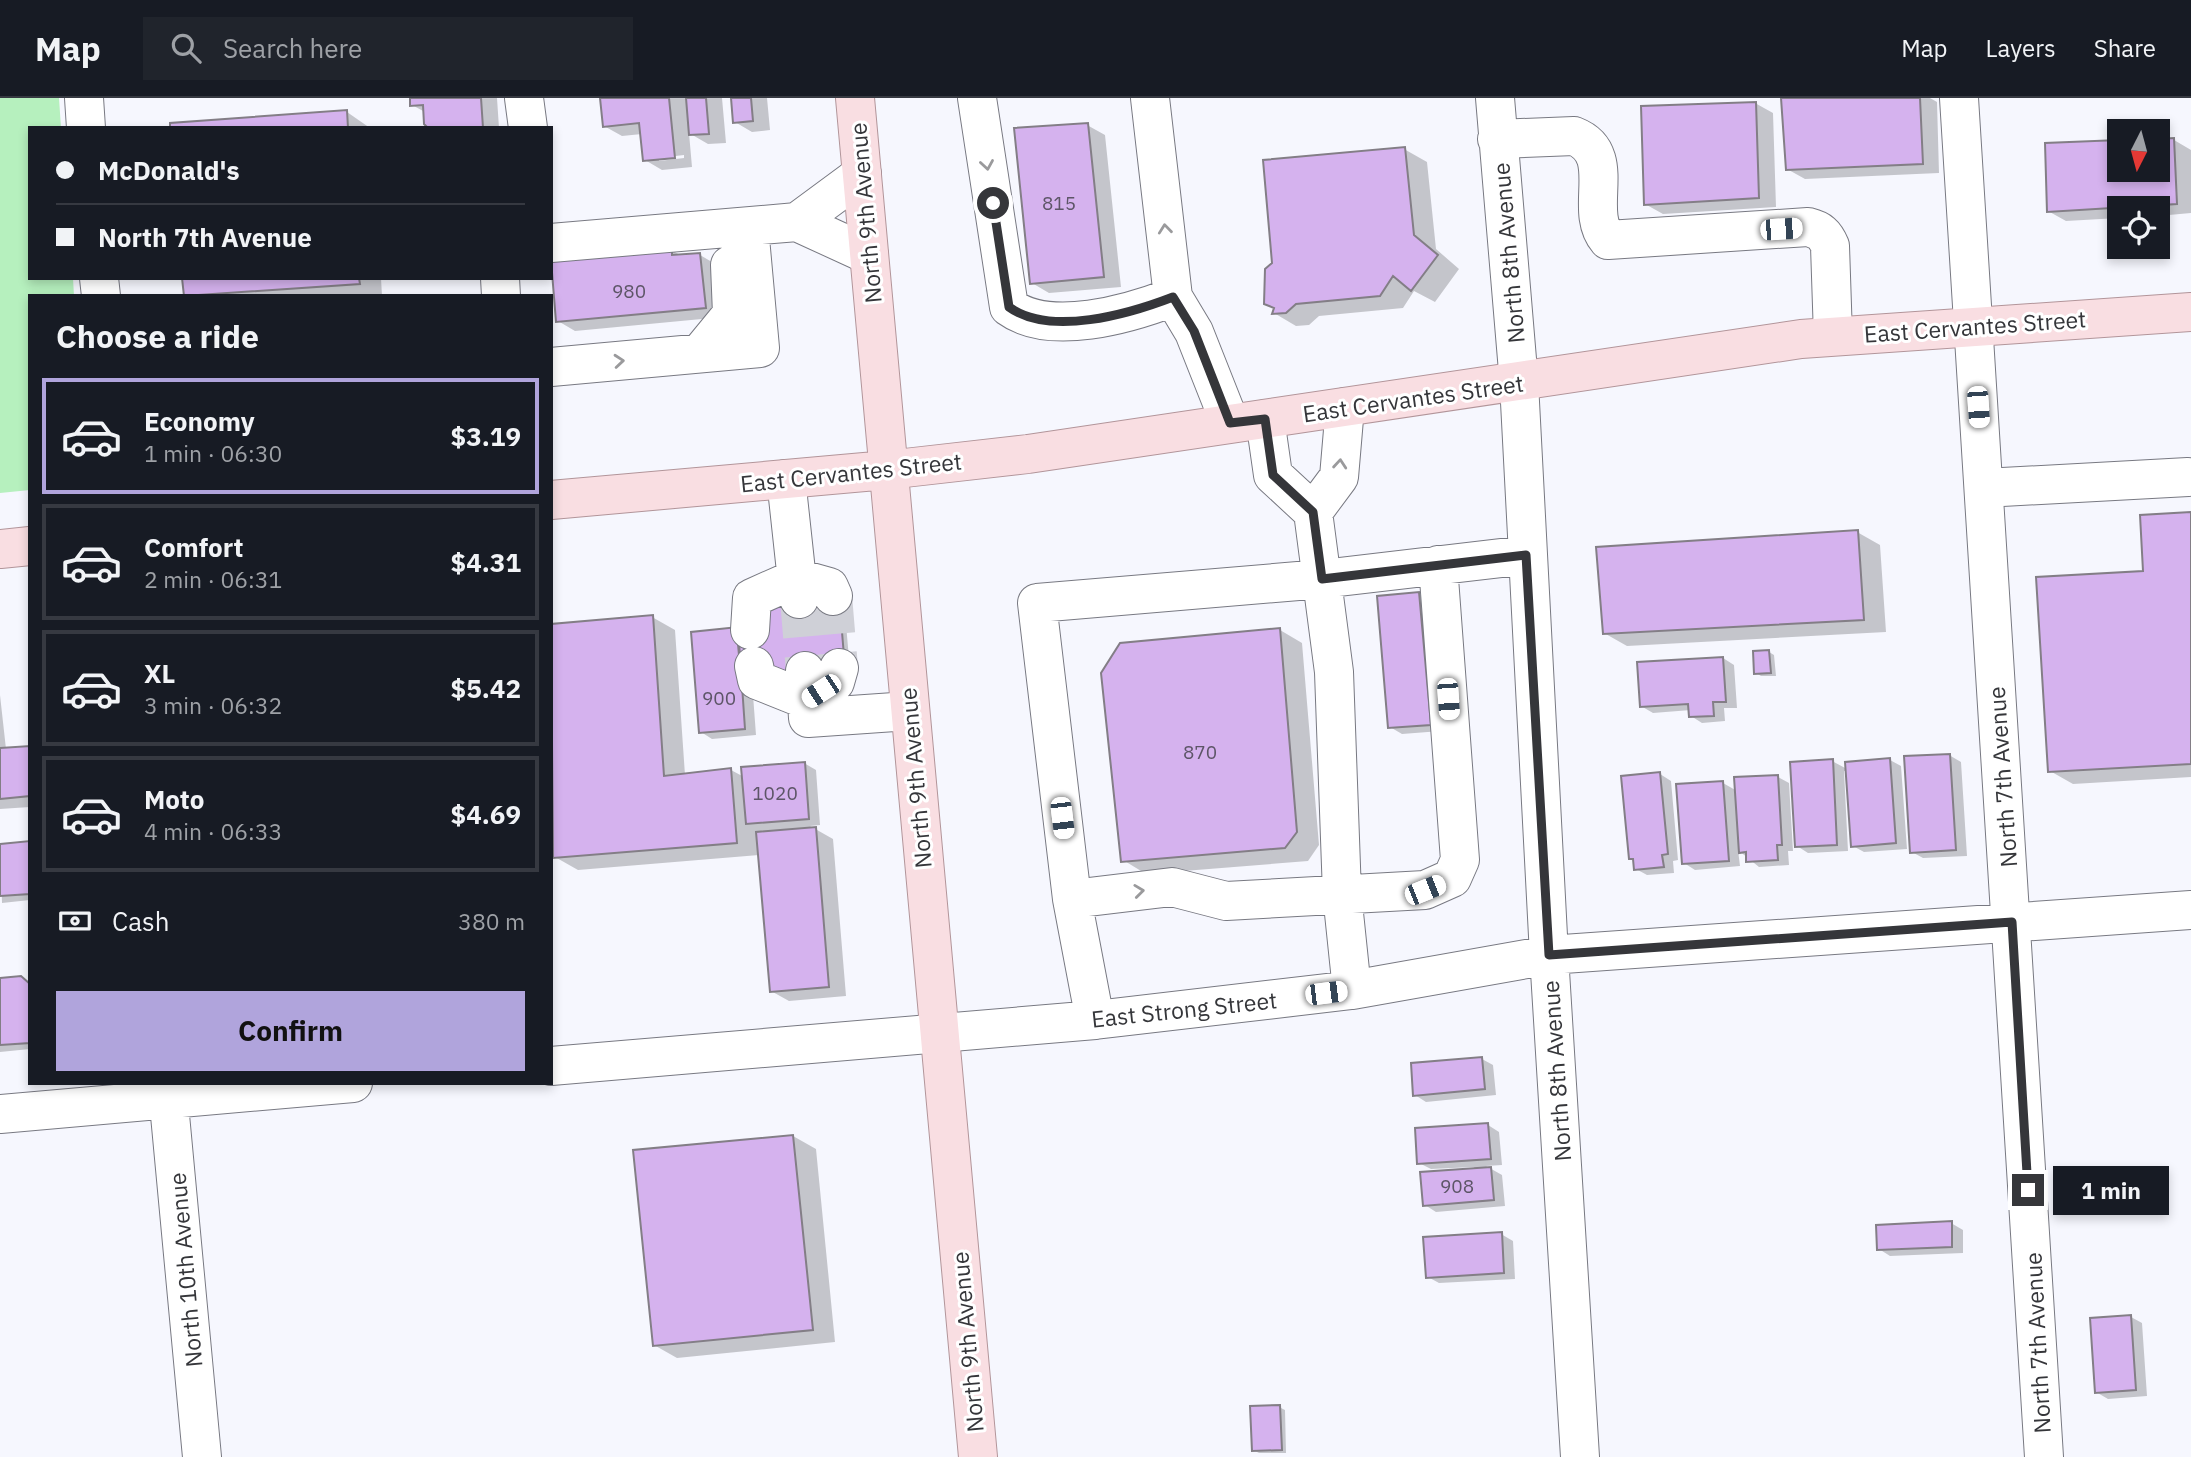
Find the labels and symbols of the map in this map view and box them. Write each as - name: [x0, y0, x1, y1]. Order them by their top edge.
- north arrow: [2107, 119, 2170, 182]
- street label: North 9th Avenue: [842, 121, 888, 305]
- one-way arrow: [980, 160, 995, 171]
- street label: North 8th Avenue: [1485, 161, 1531, 345]
- route start: [977, 187, 1009, 219]
- house number: 815: [1042, 191, 1076, 215]
- car: [1760, 217, 1803, 241]
- one-way arrow: [1158, 224, 1173, 235]
- house number: 980: [612, 279, 646, 303]
- street label: East Cervantes Street: [1863, 303, 2087, 349]
- one-way arrow: [614, 354, 625, 369]
- street label: East Cervantes Street: [1301, 368, 1525, 428]
- car: [1967, 385, 1990, 429]
- street label: East Cervantes Street: [739, 445, 963, 499]
- one-way arrow: [1332, 458, 1347, 469]
- car: [798, 671, 845, 711]
- car: [1437, 677, 1460, 721]
- street label: North 7th Avenue: [1981, 685, 2023, 869]
- house number: 900: [702, 686, 736, 710]
- street label: North 9th Avenue: [892, 686, 938, 870]
- house number: 870: [1183, 740, 1217, 764]
- house number: 1020: [752, 781, 798, 805]
- car: [1050, 796, 1075, 840]
- car: [1402, 872, 1449, 908]
- one-way arrow: [1134, 884, 1145, 899]
- street label: North 8th Avenue: [1535, 979, 1577, 1163]
- car: [1304, 980, 1349, 1006]
- street label: East Strong Street: [1090, 984, 1278, 1034]
- callout: 1 min: [2052, 1166, 2168, 1214]
- street label: North 10th Avenue: [162, 1171, 208, 1369]
- house number: 908: [1440, 1174, 1474, 1198]
- route end: [2012, 1174, 2044, 1206]
- street label: North 9th Avenue: [944, 1250, 990, 1434]
- street label: North 7th Avenue: [2017, 1252, 2057, 1434]

